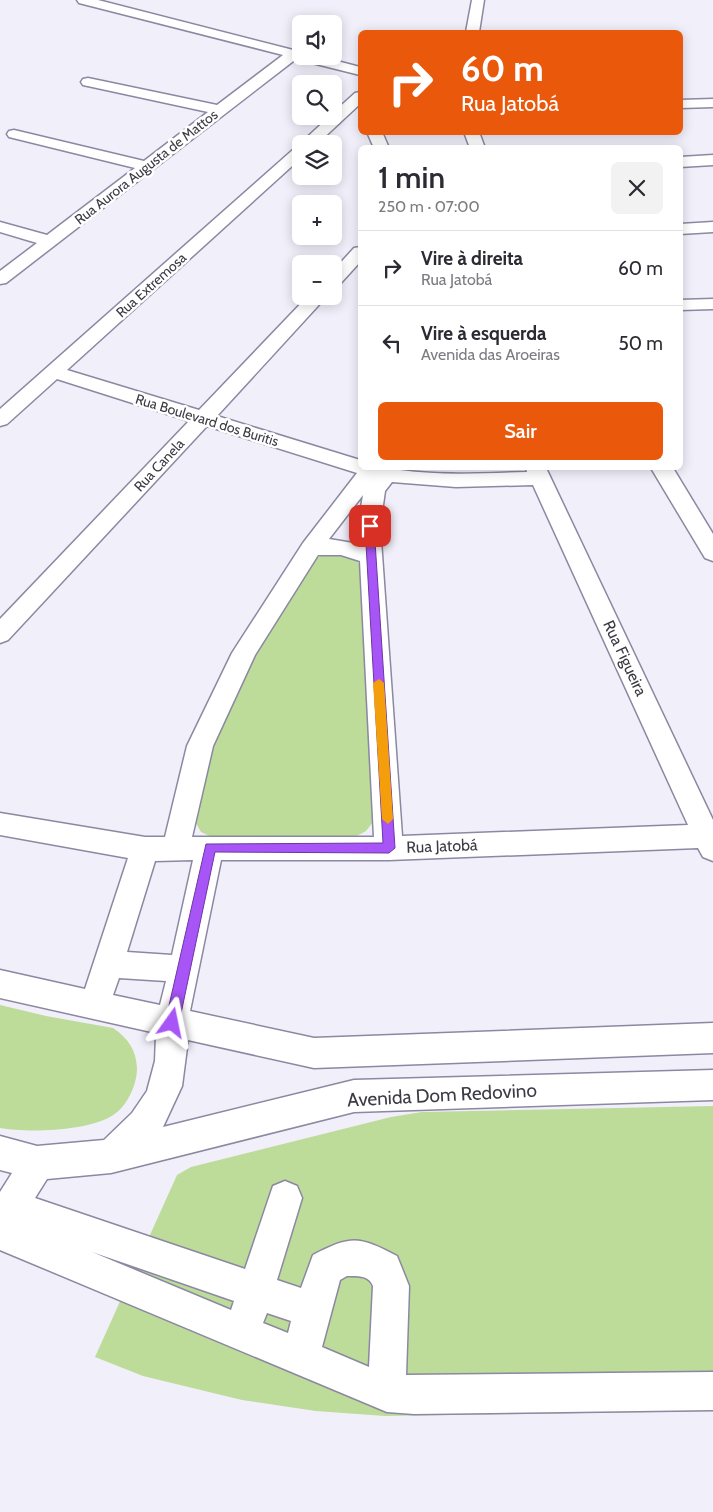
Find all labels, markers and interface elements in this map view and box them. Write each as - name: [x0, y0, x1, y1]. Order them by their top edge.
- map controls: [292, 15, 342, 305]
- button: sound: [292, 15, 342, 65]
- text: 60 m: [461, 47, 544, 90]
- icon: right: [378, 50, 443, 115]
- button: search: [292, 75, 342, 125]
- text: Rua Jatobá: [461, 90, 559, 117]
- street label: Rua Aurora Augusta de Mattos: [71, 105, 221, 228]
- button: layers: [292, 135, 342, 185]
- text: 1 min: [378, 159, 445, 196]
- button: close: [611, 162, 663, 214]
- button: +: [292, 195, 342, 245]
- text: 250 m · 07:00: [378, 197, 480, 216]
- text: Vire à direita: [421, 247, 523, 270]
- street label: Rua Extremosa: [112, 249, 190, 321]
- icon: right: [378, 254, 406, 282]
- button: −: [292, 255, 342, 305]
- text: 60 m: [618, 257, 663, 280]
- text: Rua Jatobá: [421, 270, 492, 289]
- text: Vire à esquerda: [421, 322, 547, 345]
- icon: left: [378, 329, 406, 357]
- text: 50 m: [619, 332, 663, 355]
- text: Avenida das Aroeiras: [421, 345, 560, 364]
- street label: Rua Boulevard dos Buritis: [133, 390, 281, 450]
- button: Sair: [378, 402, 663, 460]
- street label: Rua Canela: [130, 435, 188, 495]
- pin: [349, 505, 391, 547]
- icon: arrive: [356, 512, 384, 540]
- street label: Rua Figueira: [599, 617, 651, 699]
- street label: Rua Jatobá: [406, 835, 478, 857]
- position arrow: [145, 996, 197, 1048]
- street label: Avenida Dom Redovino: [347, 1079, 537, 1111]

